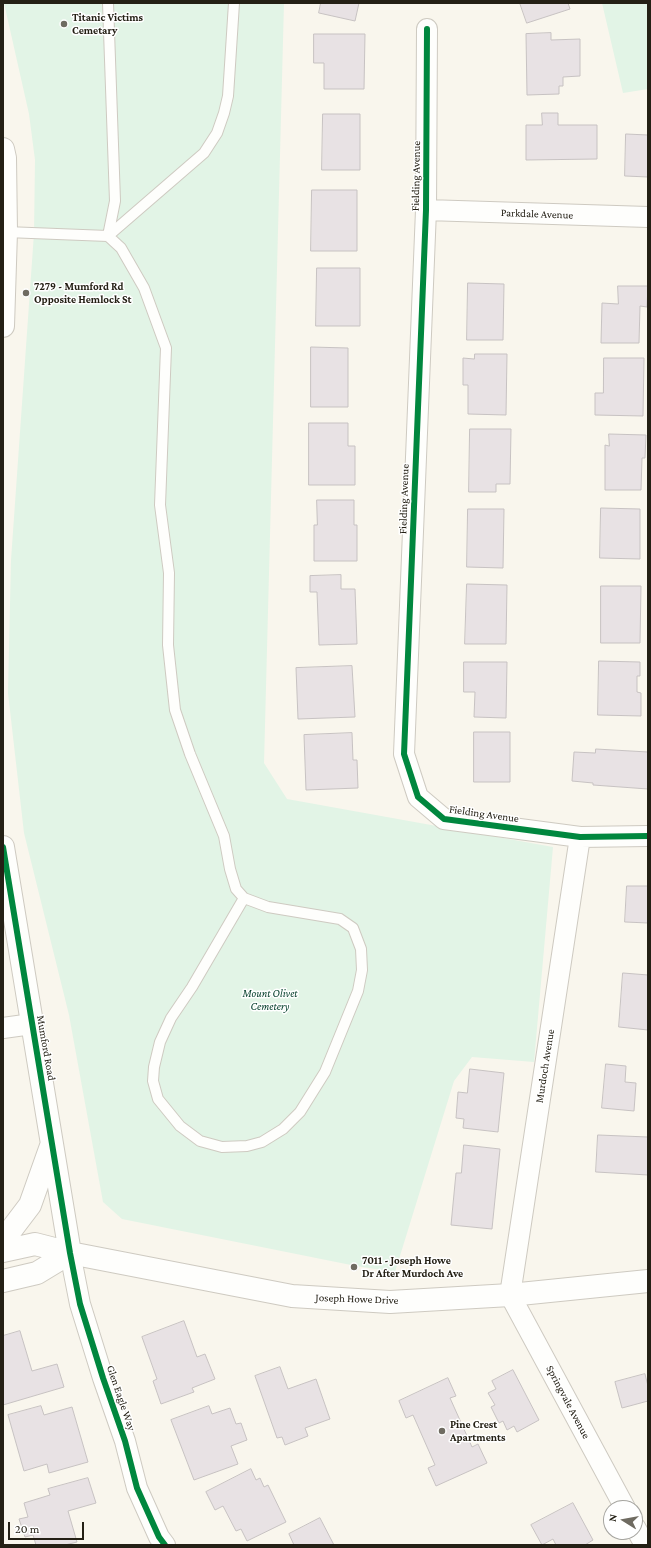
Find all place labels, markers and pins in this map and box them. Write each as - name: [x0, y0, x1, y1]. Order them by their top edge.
- place label: Titanic Victims Cemetary: [72, 11, 143, 37]
- marker: Titanic Victims Cemetary: [59, 19, 69, 29]
- place label: 7279 - Mumford Rd Opposite Hemlock St: [34, 280, 131, 306]
- marker: 7279 - Mumford Rd Opposite Hemlock St: [21, 288, 31, 298]
- place label: 7011 - Joseph Howe Dr After Murdoch Ave: [362, 1254, 463, 1280]
- marker: 7011 - Joseph Howe Dr After Murdoch Ave: [349, 1262, 359, 1272]
- place label: Pine Crest Apartments: [450, 1418, 505, 1444]
- marker: Pine Crest Apartments: [437, 1426, 447, 1436]

